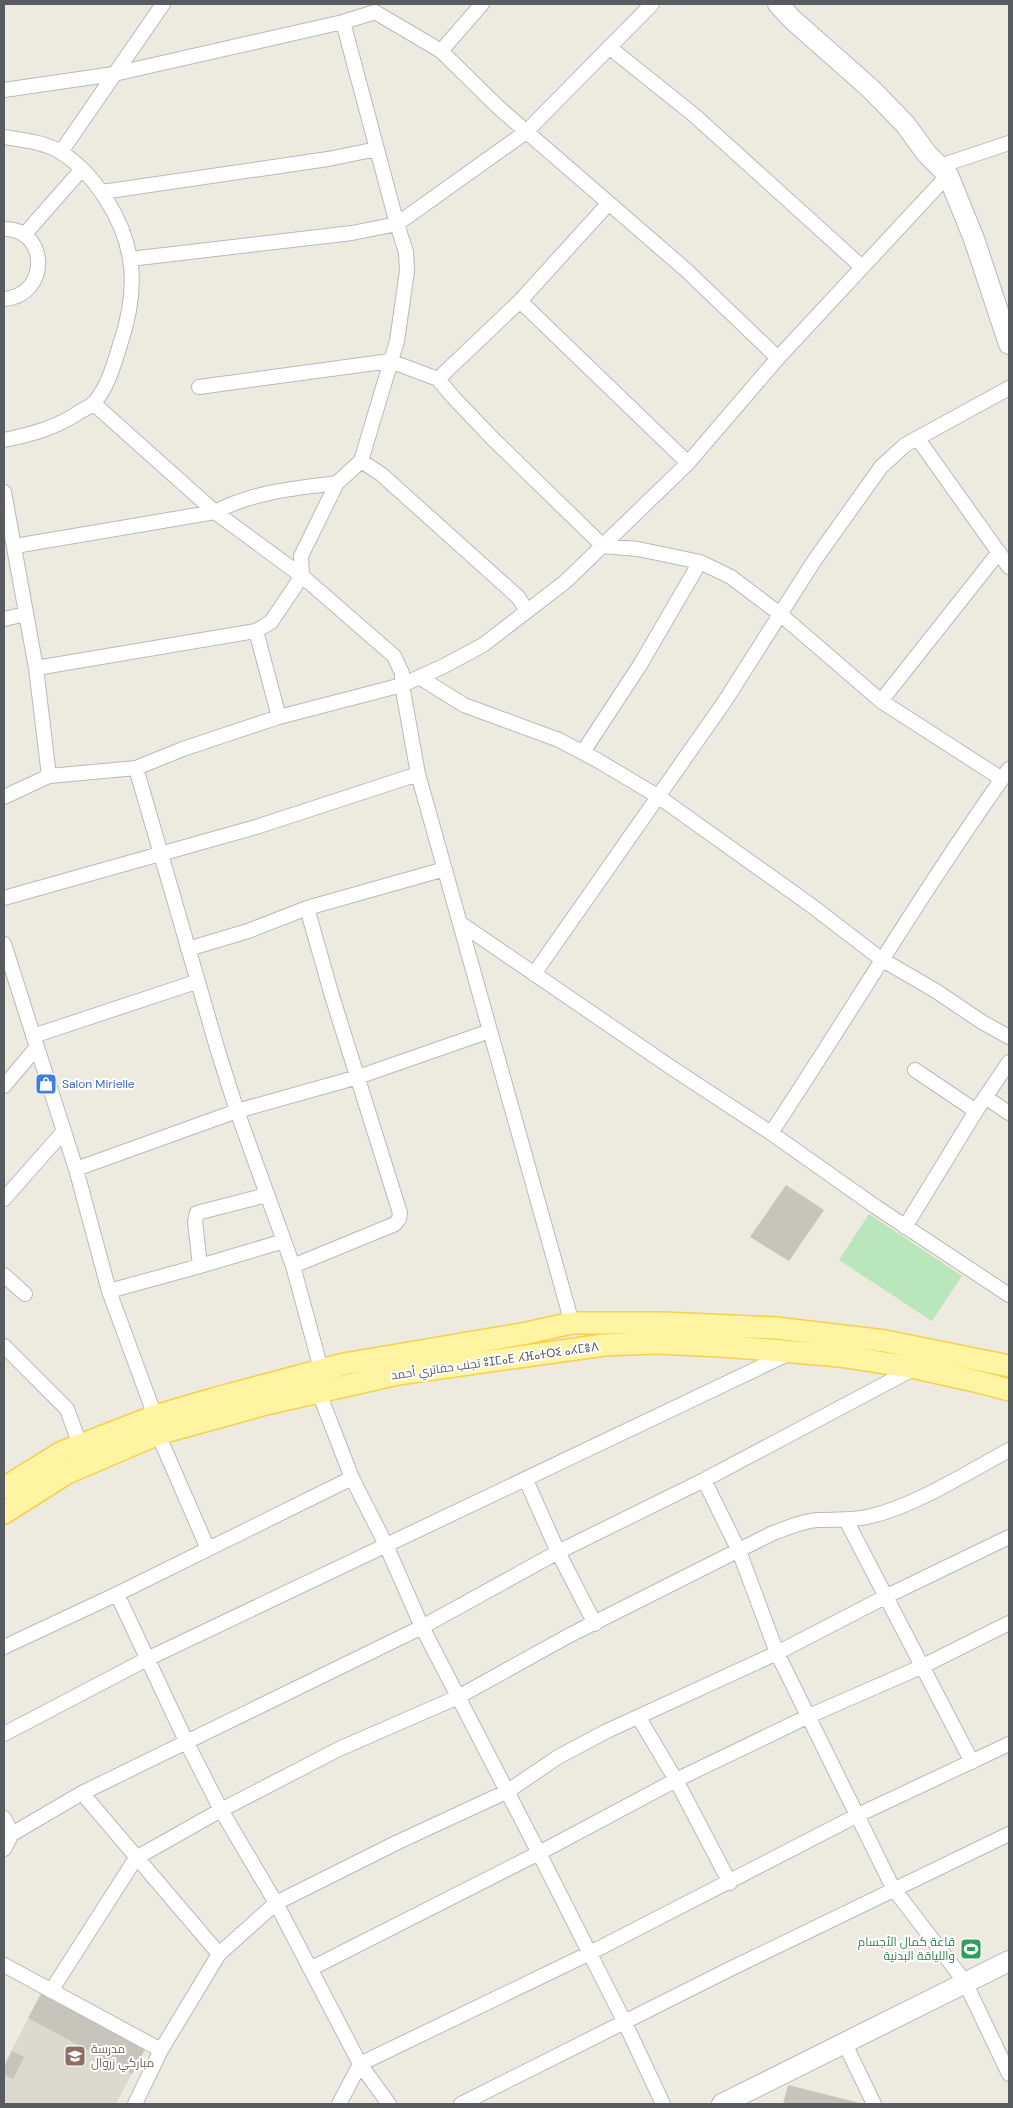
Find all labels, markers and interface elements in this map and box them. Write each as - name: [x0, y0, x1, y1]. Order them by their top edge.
- shop icon: Salon Mirielle: [34, 1072, 58, 1096]
- place label: Salon Mirielle: [62, 1076, 135, 1092]
- street label: تجنب حفاتري أحمد ⵓⵊⵎⴰⴹ ⵃⴼⴰⵜⵔⵉ ⴰⵃⵎⴻⴷ: [390, 1338, 600, 1385]
- place label: قاعة كمال الأجسام واللياقة البدنية: [858, 1934, 955, 1964]
- sports icon: قاعة كمال الأجسام واللياقة البدنية: [959, 1937, 983, 1961]
- place label: مدرسة مباركي زروال: [91, 2041, 154, 2073]
- school or university icon: مدرسة مباركي زروال: [63, 2044, 87, 2068]

